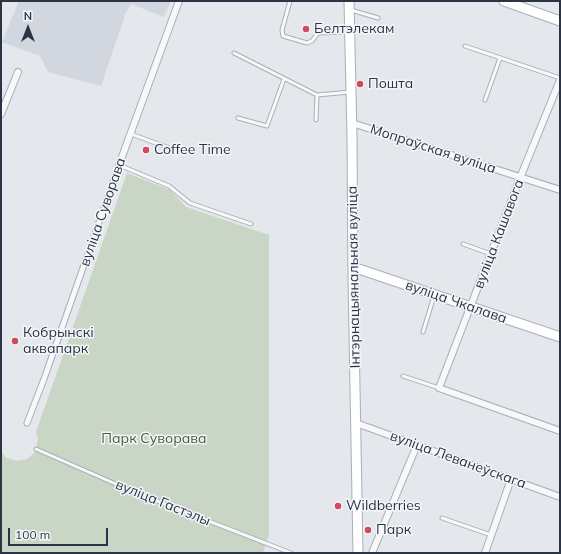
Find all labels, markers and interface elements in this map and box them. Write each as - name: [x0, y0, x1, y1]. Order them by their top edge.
- north arrow: [8, 8, 48, 48]
- text: N: [24, 9, 32, 23]
- place label: Белтэлекам: [314, 21, 394, 37]
- marker: Белтэлекам: [301, 24, 311, 34]
- place label: Пошта: [368, 76, 413, 92]
- marker: Пошта: [355, 79, 365, 89]
- street label: Мопраўская вуліца: [368, 121, 498, 177]
- place label: Coffee Time: [154, 142, 231, 158]
- marker: Coffee Time: [141, 145, 151, 155]
- street label: вуліца Суворава: [77, 156, 129, 268]
- street label: вуліца Кашавога: [470, 177, 528, 291]
- street label: Інтэрнацыянальная вуліца: [344, 186, 364, 368]
- street label: вуліца Чкалава: [403, 277, 509, 327]
- place label: Кобрынскі аквапарк: [23, 325, 94, 358]
- marker: Кобрынскі аквапарк: [10, 336, 20, 346]
- street label: вуліца Леванеўскага: [388, 428, 528, 492]
- park label: Парк Суворава: [101, 431, 207, 447]
- street label: вуліца Гастэлы: [113, 476, 213, 530]
- place label: Wildberries: [346, 498, 421, 514]
- marker: Wildberries: [333, 501, 343, 511]
- scale bar: [10, 520, 110, 546]
- place label: Парк: [376, 522, 411, 538]
- marker: Парк: [363, 525, 373, 535]
- text: 100 m: [15, 527, 50, 542]

